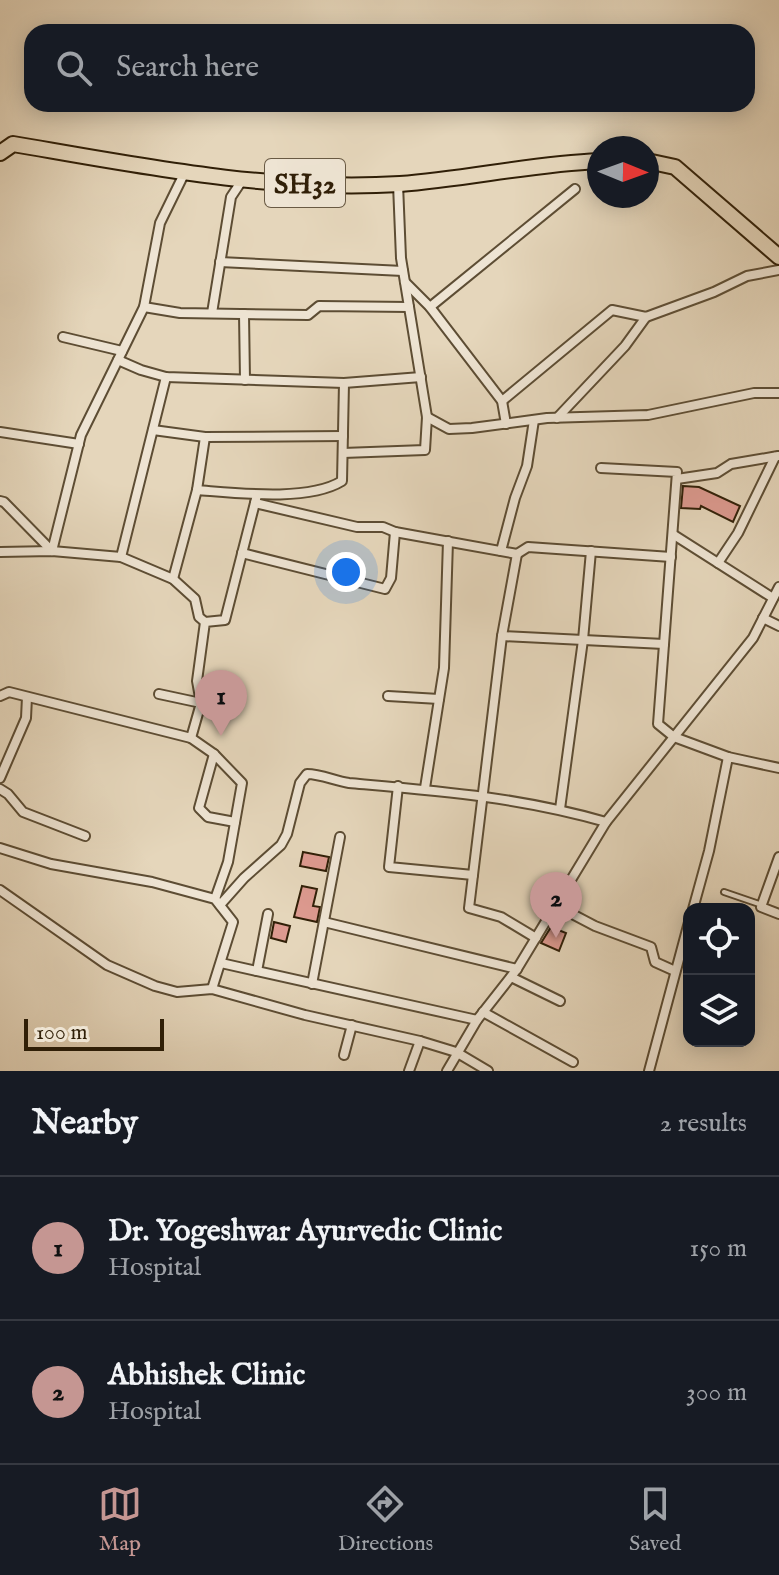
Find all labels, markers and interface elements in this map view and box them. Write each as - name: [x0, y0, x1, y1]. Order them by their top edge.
- search box: [24, 24, 755, 112]
- icon: search: [52, 46, 96, 90]
- text: Search here: [116, 49, 259, 87]
- north arrow: [587, 136, 659, 208]
- road number: SH32: [265, 159, 345, 207]
- your location: [326, 552, 366, 592]
- pin: 1: [195, 670, 247, 736]
- pin: 2: [530, 872, 582, 938]
- map controls: [683, 903, 755, 1047]
- button: locate: [683, 903, 755, 975]
- button: layers: [683, 975, 755, 1047]
- scale bar: [24, 1015, 164, 1051]
- text: 100 m: [36, 1019, 88, 1047]
- text: Nearby: [32, 1102, 138, 1145]
- text: 2 results: [660, 1107, 747, 1140]
- text: Dr. Yogeshwar Ayurvedic Clinic: [108, 1213, 502, 1251]
- text: 1: [53, 1232, 63, 1265]
- text: 150 m: [689, 1232, 747, 1265]
- text: Hospital: [108, 1251, 201, 1284]
- text: Abhishek Clinic: [108, 1357, 305, 1395]
- text: 2: [52, 1376, 64, 1409]
- text: 300 m: [686, 1376, 747, 1409]
- text: Hospital: [108, 1395, 201, 1428]
- tab: Map: [98, 1482, 142, 1558]
- tab: Directions: [338, 1482, 433, 1558]
- tab: Saved: [629, 1482, 681, 1558]

